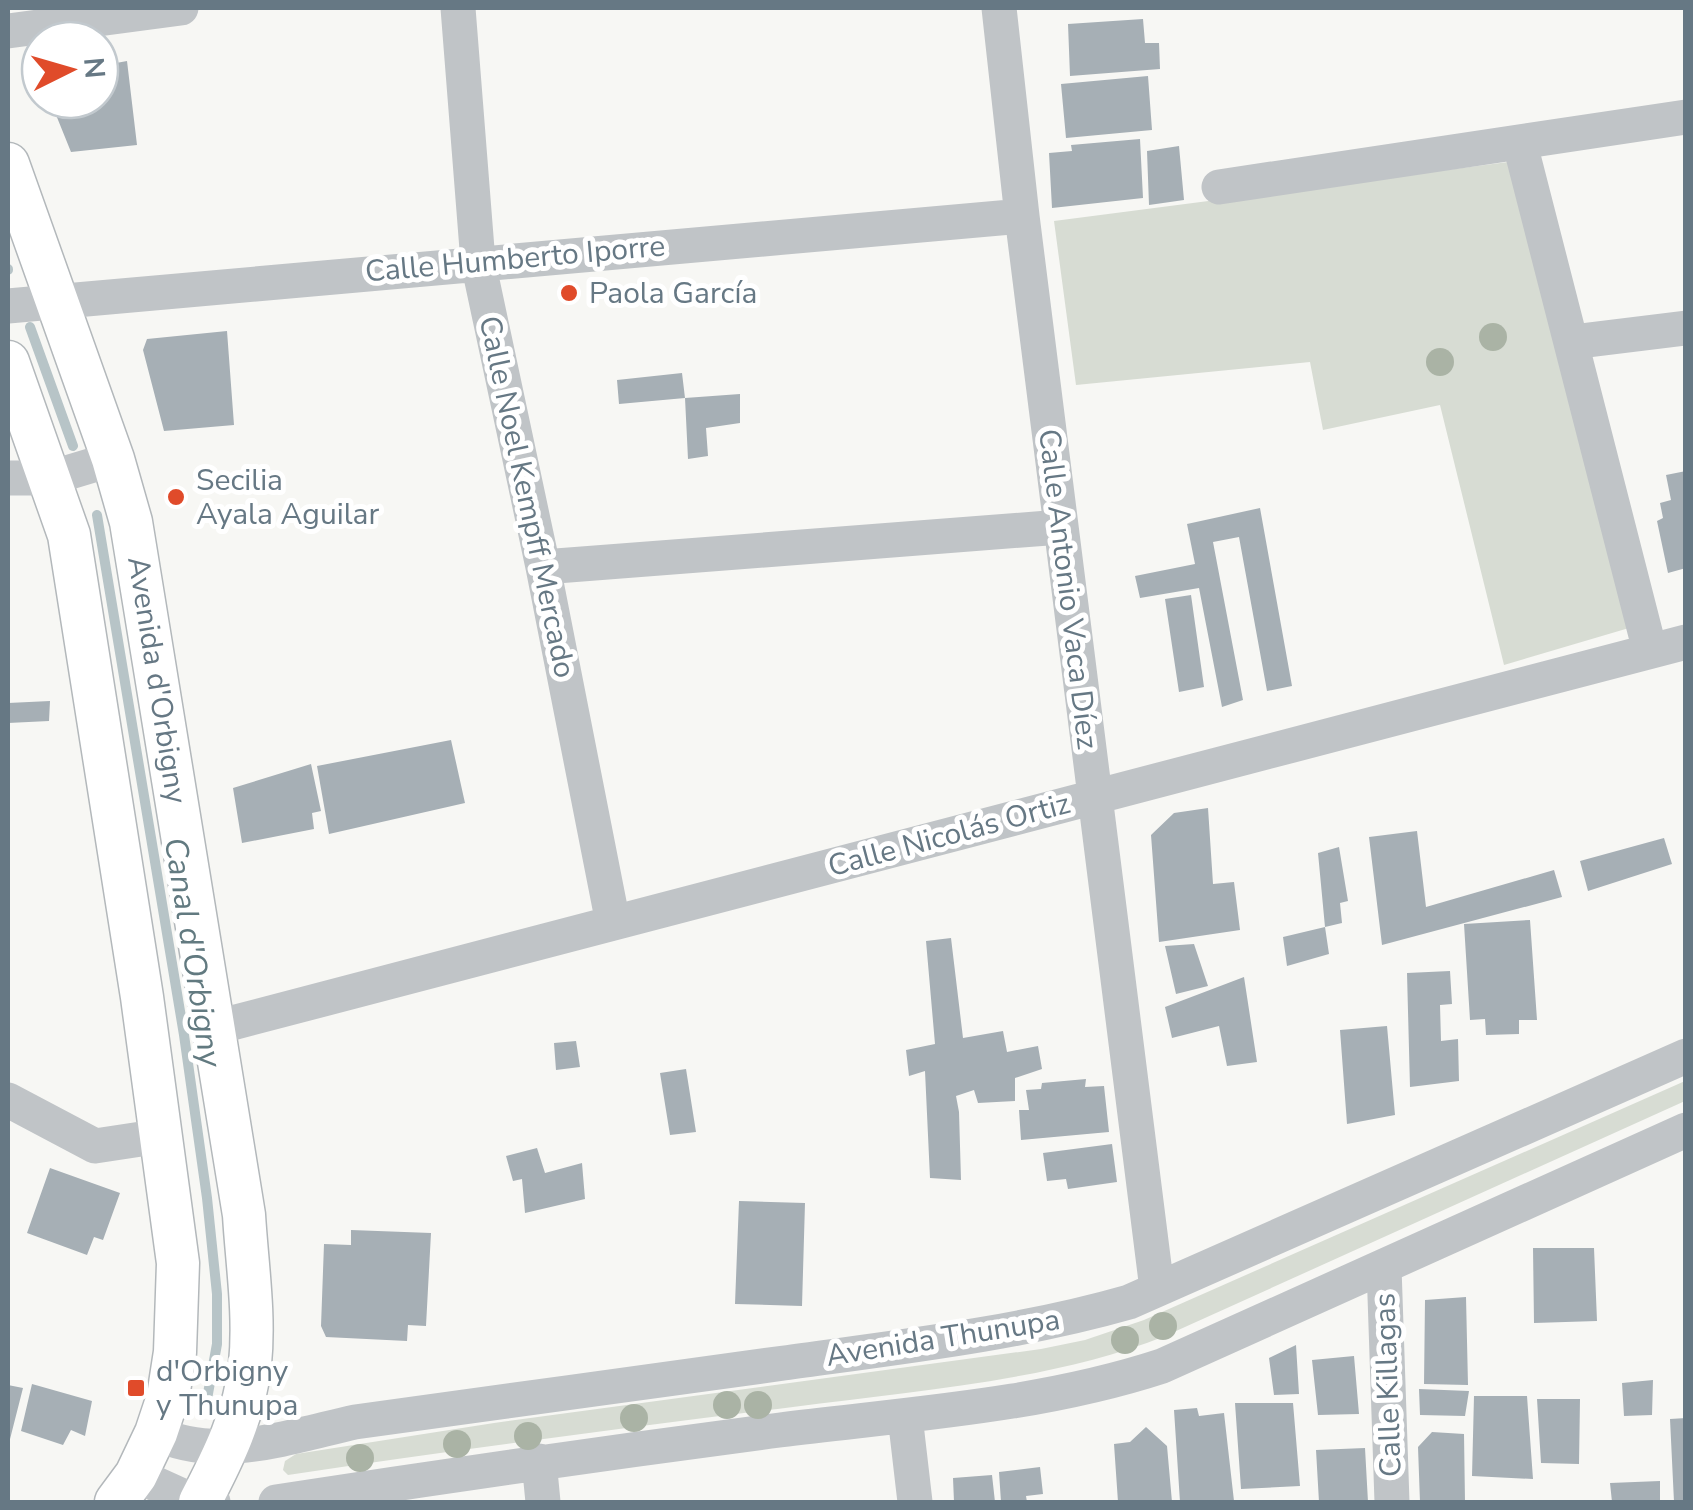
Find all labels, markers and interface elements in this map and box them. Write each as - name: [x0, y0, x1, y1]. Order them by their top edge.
- north arrow: [20, 20, 120, 120]
- text: N: [74, 56, 114, 80]
- street label: Calle Humberto Iporre: [363, 225, 667, 293]
- place label: Paola García: [589, 273, 757, 314]
- marker: Paola García: [558, 282, 580, 304]
- street label: Calle Noel Kempff Mercado: [469, 312, 585, 682]
- street label: Calle Antonio Vaca Díez: [1028, 426, 1108, 752]
- place label: Secilia Ayala Aguilar: [196, 460, 379, 535]
- marker: Secilia Ayala Aguilar: [165, 486, 187, 508]
- street label: Avenida d'Orbigny: [117, 554, 197, 807]
- street label: Calle Nicolás Ortiz: [823, 783, 1075, 887]
- water label: Canal d'Orbigny: [154, 834, 233, 1071]
- street label: Calle Killagas: [1364, 1292, 1412, 1478]
- street label: Avenida Thunupa: [823, 1299, 1063, 1377]
- place label: d'Orbigny y Thunupa: [156, 1351, 298, 1426]
- marker: d'Orbigny y Thunupa: [125, 1377, 147, 1399]

